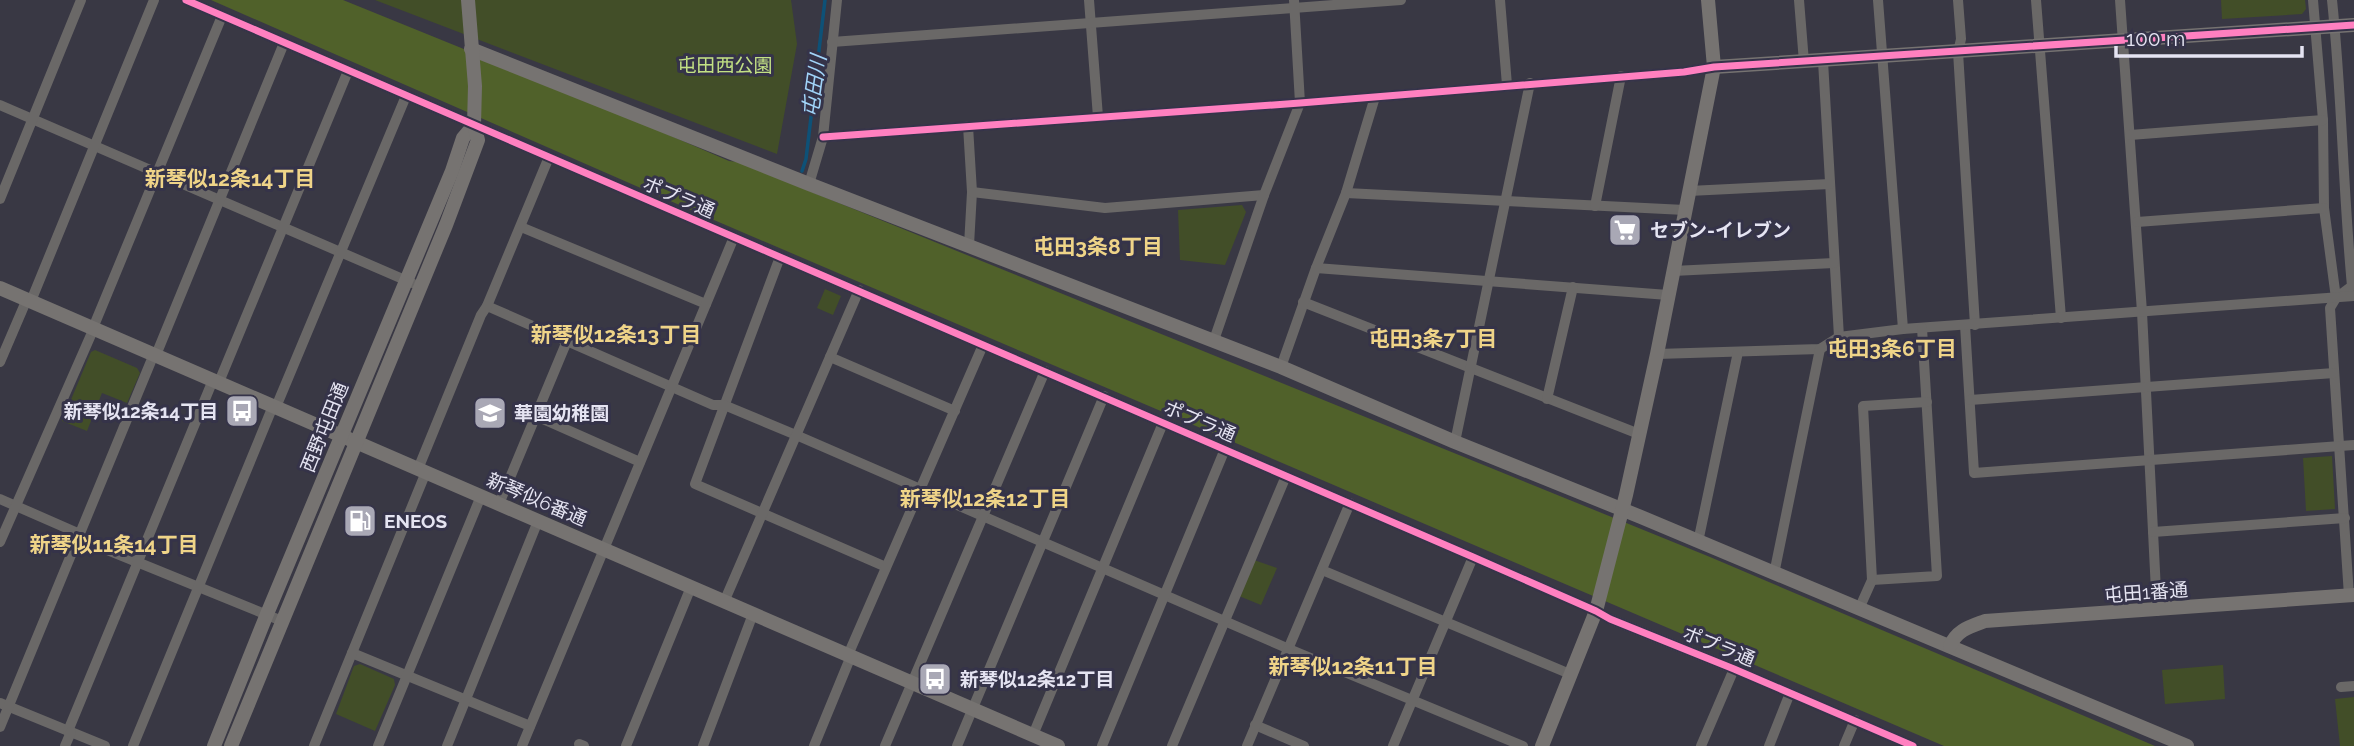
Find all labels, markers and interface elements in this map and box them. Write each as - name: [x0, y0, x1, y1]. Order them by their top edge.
- scale bar: [2116, 14, 2302, 58]
- text: 100 m: [2126, 26, 2185, 51]
- water label: 屯田川: [797, 51, 831, 119]
- park label: 屯田西公園: [677, 54, 773, 76]
- district label: 新琴似12条14丁目: [145, 166, 315, 191]
- street label: ポプラ通: [640, 172, 718, 222]
- supermarket icon: セブン-イレブン: [1606, 211, 1644, 249]
- place label: セブン-イレブン: [1650, 219, 1791, 241]
- district label: 屯田3条8丁目: [1033, 234, 1163, 259]
- district label: 新琴似12条13丁目: [531, 322, 701, 347]
- district label: 屯田3条7丁目: [1369, 326, 1497, 351]
- district label: 屯田3条6丁目: [1827, 336, 1957, 361]
- street label: 西野屯田通: [296, 379, 352, 475]
- bus stop icon: 新琴似12条14丁目: [223, 392, 261, 430]
- school or university icon: 華園幼稚園: [471, 394, 509, 432]
- street label: ポプラ通: [1161, 396, 1239, 446]
- place label: 新琴似12条14丁目: [64, 400, 218, 422]
- place label: 華園幼稚園: [514, 402, 609, 424]
- street label: 新琴似6番通: [484, 468, 590, 530]
- district label: 新琴似12条12丁目: [900, 486, 1070, 511]
- fuel station icon: ENEOS: [341, 502, 379, 540]
- place label: ENEOS: [384, 510, 447, 532]
- district label: 新琴似11条14丁目: [29, 532, 199, 557]
- street label: 屯田1番通: [2103, 578, 2189, 606]
- street label: ポプラ通: [1680, 622, 1758, 670]
- district label: 新琴似12条11丁目: [1269, 654, 1437, 679]
- bus stop icon: 新琴似12条12丁目: [916, 660, 954, 698]
- place label: 新琴似12条12丁目: [960, 668, 1114, 690]

